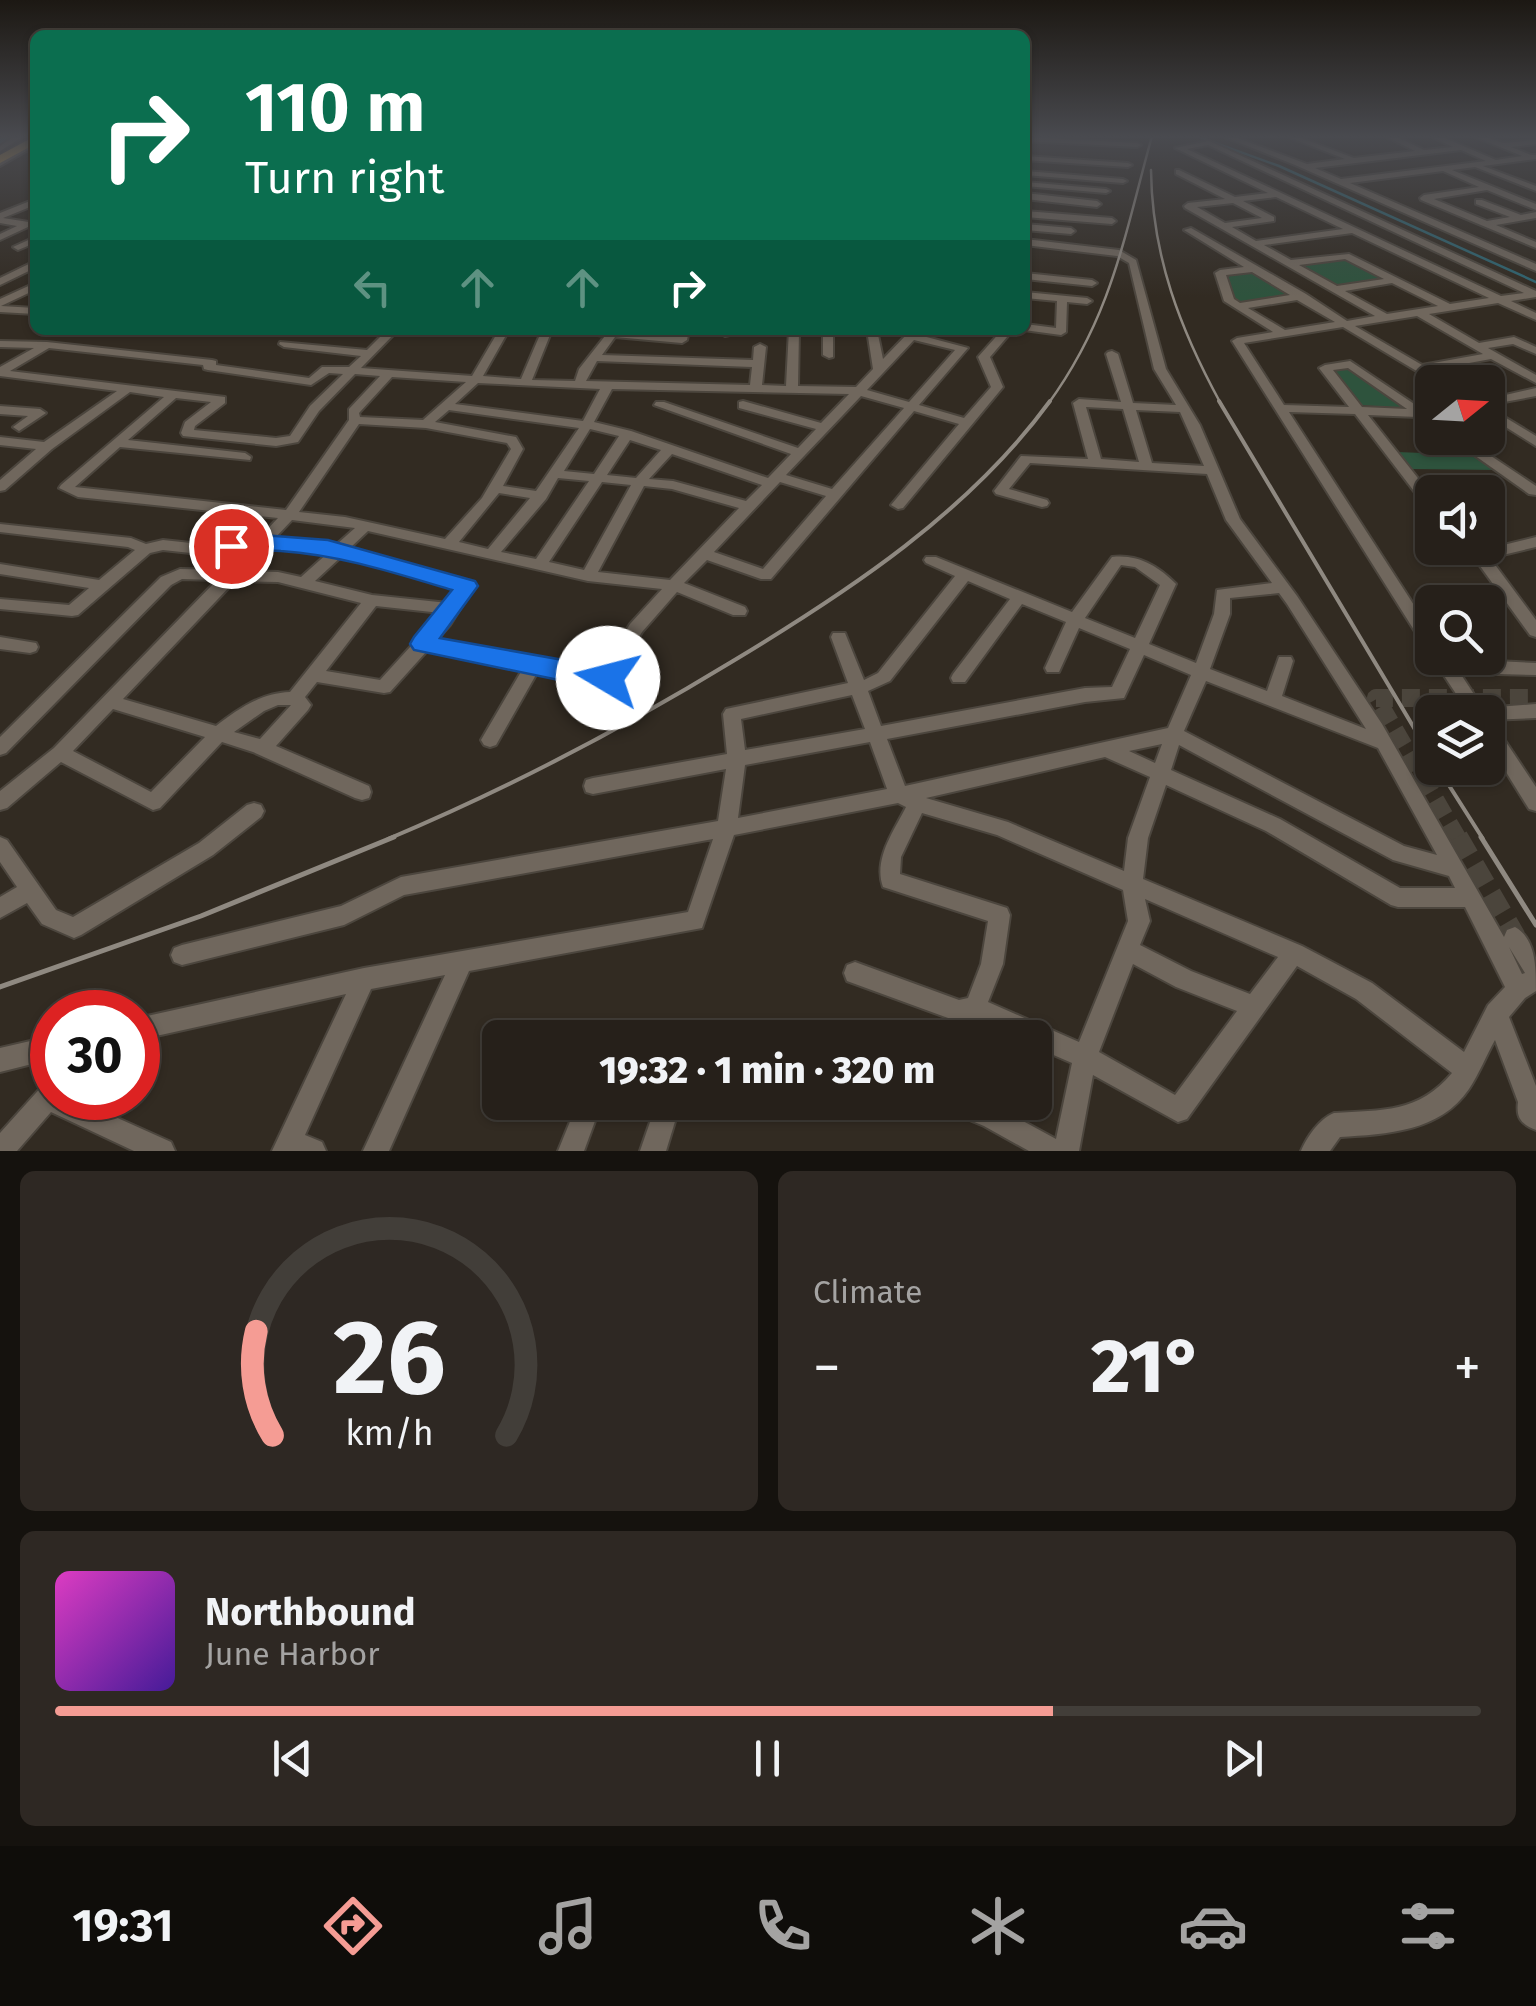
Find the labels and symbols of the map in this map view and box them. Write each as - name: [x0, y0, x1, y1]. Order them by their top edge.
- north arrow: [1415, 365, 1505, 455]
- pin: [189, 504, 274, 589]
- position arrow: [556, 626, 660, 730]
- speed limit sign: 30: [30, 990, 160, 1120]

